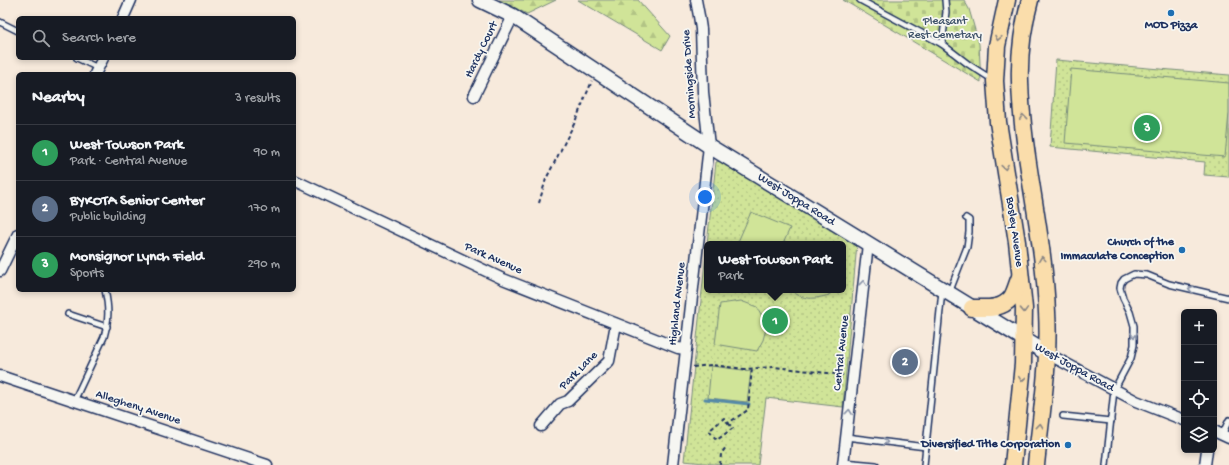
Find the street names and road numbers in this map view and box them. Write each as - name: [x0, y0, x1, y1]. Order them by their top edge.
- street label: Hardy Court: [462, 19, 502, 81]
- street label: Morningside Drive: [680, 28, 700, 119]
- street label: West Joppa Road: [755, 171, 838, 230]
- street label: Bosley Avenue: [1002, 195, 1026, 269]
- street label: Park Avenue: [461, 240, 525, 278]
- street label: Highland Avenue: [667, 261, 689, 346]
- street label: Central Avenue: [831, 314, 853, 391]
- street label: West Joppa Road: [1032, 340, 1117, 396]
- street label: Park Lane: [556, 348, 602, 394]
- street label: Allegheny Avenue: [94, 388, 183, 429]

